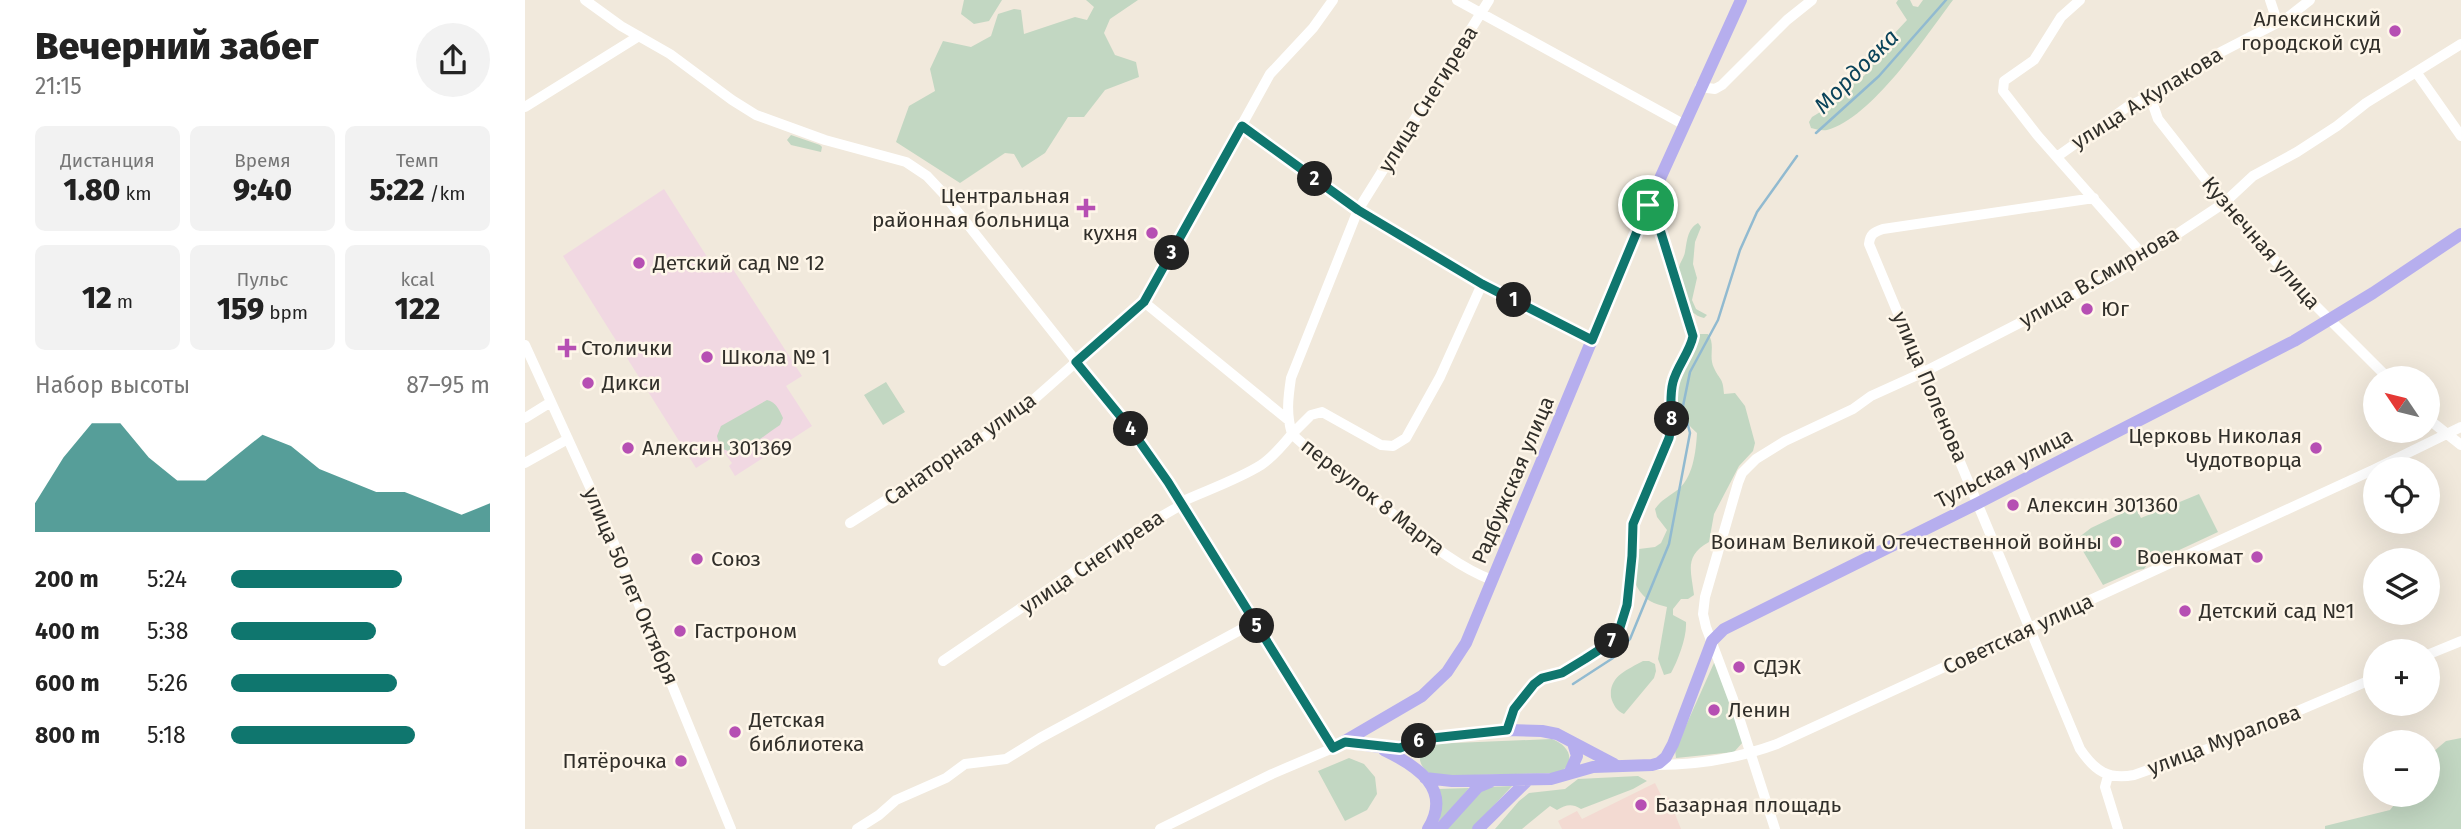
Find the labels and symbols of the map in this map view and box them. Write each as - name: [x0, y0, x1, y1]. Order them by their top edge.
- place label: Алексинский городской суд: [2241, 6, 2381, 56]
- street label: улица Снегирева: [1372, 21, 1484, 177]
- water label: Мордовка: [1808, 23, 1904, 119]
- marker: Алексинский городской суд: [2387, 23, 2403, 39]
- street label: улица А.Кулакова: [2067, 41, 2227, 155]
- pin: 2: [1297, 162, 1333, 196]
- street label: Кузнечная улица: [2196, 171, 2326, 315]
- pin: [1618, 175, 1678, 235]
- place label: Центральная районная больница: [872, 183, 1070, 233]
- marker: Центральная районная больница: [1076, 198, 1096, 218]
- place label: кухня: [1083, 220, 1138, 246]
- street label: улица В.Смирнова: [2014, 221, 2184, 333]
- marker: кухня: [1144, 225, 1160, 241]
- pin: 3: [1155, 236, 1189, 270]
- place label: Детский сад № 12: [652, 250, 825, 276]
- marker: Детский сад № 12: [631, 255, 647, 271]
- pin: 1: [1497, 282, 1531, 318]
- place label: Юг: [2101, 296, 2129, 322]
- marker: Юг: [2079, 301, 2095, 317]
- street label: улица Поленова: [1886, 308, 1974, 466]
- place label: Столички: [581, 335, 673, 361]
- marker: Столички: [559, 340, 575, 356]
- place label: Школа № 1: [721, 344, 831, 370]
- marker: Школа № 1: [699, 349, 715, 365]
- north arrow: [2363, 366, 2439, 443]
- place label: Дикси: [601, 370, 661, 396]
- marker: Дикси: [580, 375, 596, 391]
- street label: Санаторная улица: [879, 387, 1041, 511]
- street label: Радбужская улица: [1466, 392, 1560, 568]
- pin: 8: [1655, 402, 1689, 436]
- pin: 4: [1113, 412, 1149, 446]
- street label: Тульская улица: [1931, 422, 2077, 514]
- place label: Церковь Николая Чудотворца: [2128, 423, 2302, 473]
- street label: переулок 8 Марта: [1296, 433, 1450, 561]
- place label: Алексин 301369: [642, 435, 792, 461]
- marker: Алексин 301369: [620, 440, 636, 456]
- marker: Церковь Николая Чудотворца: [2308, 440, 2324, 456]
- street label: улица 50 лет Октября: [578, 483, 684, 689]
- place label: Алексин 301360: [2027, 492, 2178, 518]
- marker: Алексин 301360: [2005, 497, 2021, 513]
- street label: улица Снегирева: [1015, 504, 1169, 620]
- place label: Воинам Великой Отечественной войны: [1710, 529, 2102, 555]
- marker: Воинам Великой Отечественной войны: [2108, 534, 2124, 550]
- place label: Военкомат: [2137, 544, 2244, 570]
- place label: Союз: [711, 546, 761, 572]
- marker: Военкомат: [2249, 549, 2265, 565]
- marker: Союз: [689, 551, 705, 567]
- street label: Советская улица: [1939, 588, 2097, 680]
- place label: Детский сад №1: [2198, 598, 2355, 624]
- marker: Детский сад №1: [2177, 603, 2193, 619]
- pin: 5: [1239, 608, 1275, 644]
- place label: Гастроном: [694, 618, 797, 644]
- marker: Гастроном: [672, 623, 688, 639]
- pin: 7: [1595, 624, 1629, 658]
- place label: СДЭК: [1753, 654, 1802, 680]
- marker: СДЭК: [1731, 659, 1747, 675]
- place label: Ленин: [1728, 697, 1791, 723]
- street label: улица Муралова: [2144, 699, 2304, 781]
- marker: Ленин: [1706, 702, 1722, 718]
- place label: Детская библиотека: [748, 707, 865, 757]
- marker: Детская библиотека: [727, 724, 743, 740]
- pin: 6: [1401, 724, 1437, 758]
- place label: Пятёрочка: [563, 748, 667, 774]
- marker: Пятёрочка: [673, 753, 689, 769]
- place label: Базарная площадь: [1655, 792, 1841, 818]
- marker: Базарная площадь: [1633, 797, 1649, 813]

